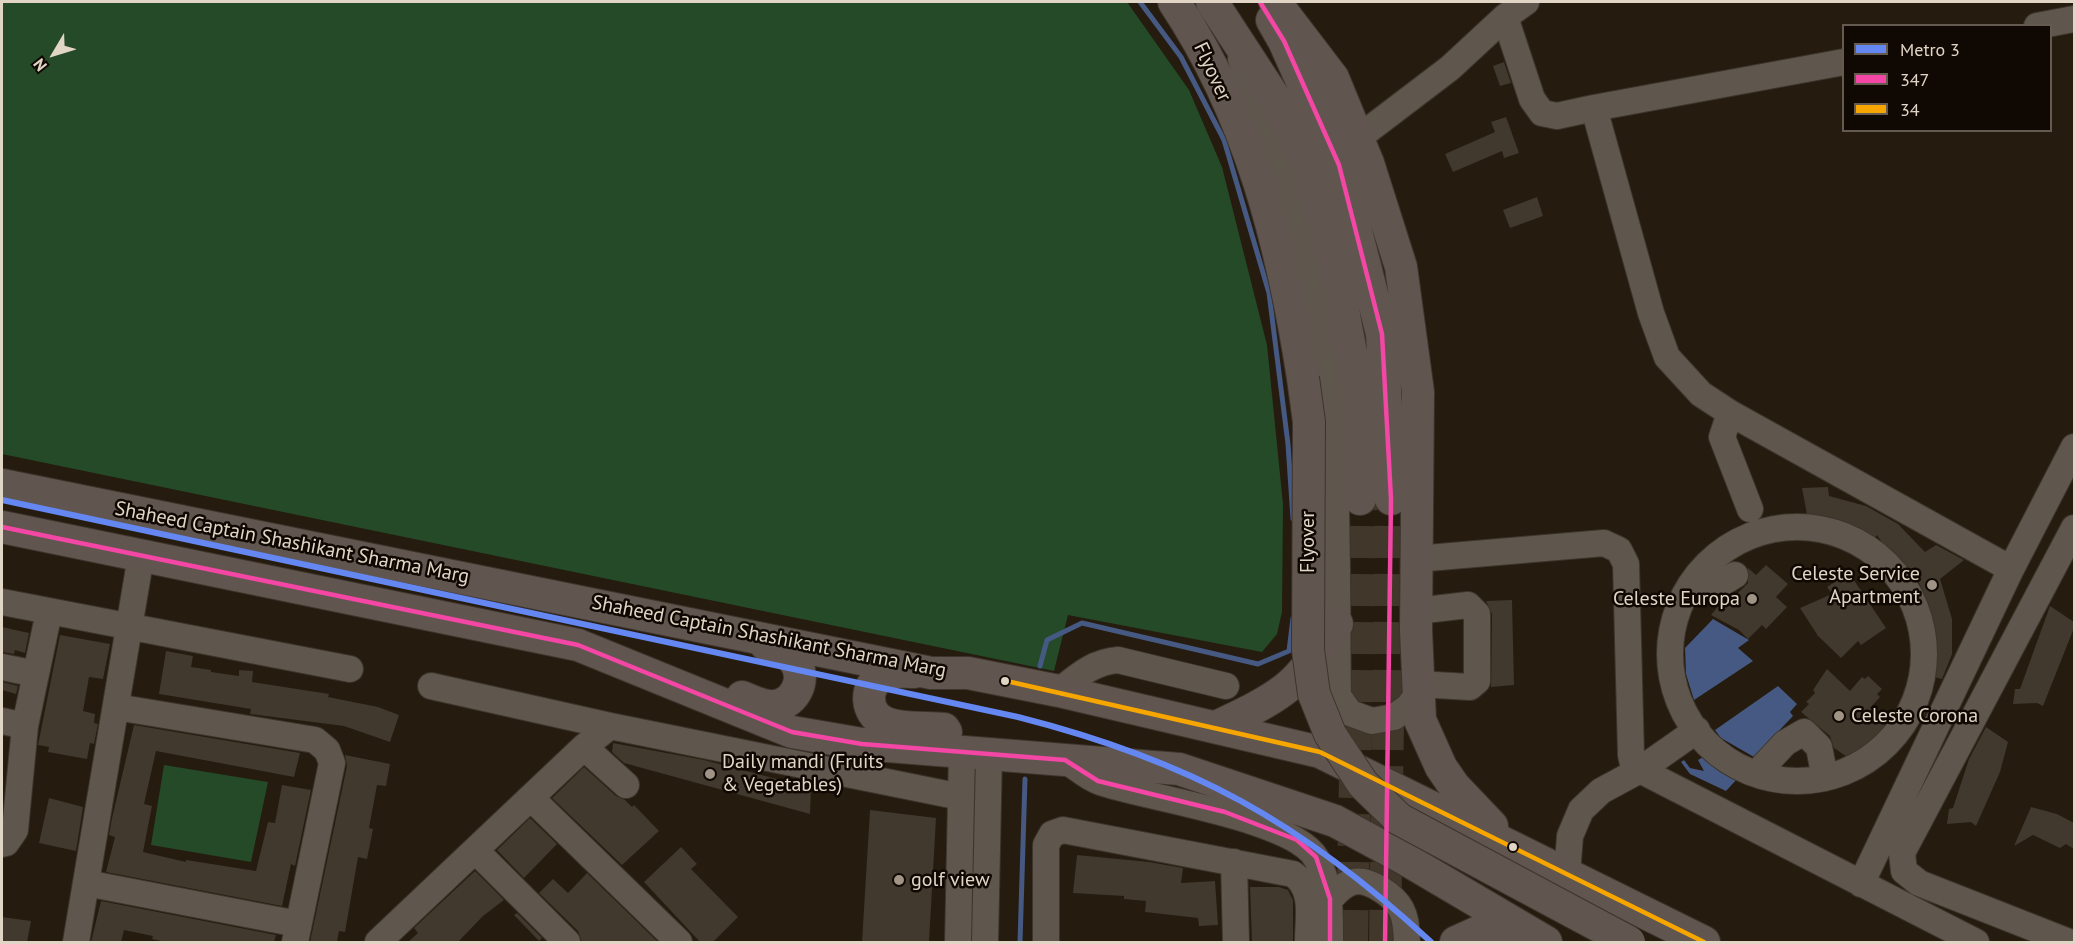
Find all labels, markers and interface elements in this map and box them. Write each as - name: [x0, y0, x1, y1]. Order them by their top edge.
- north arrow: [24, 24, 84, 84]
- legend: [1842, 24, 2052, 132]
- text: Metro 3: [1900, 38, 1960, 61]
- street label: Flyover: [1188, 39, 1236, 105]
- text: N: [29, 55, 51, 75]
- text: 347: [1900, 68, 1929, 91]
- text: 34: [1900, 98, 1920, 121]
- street label: Shaheed Captain Shashikant Sharma Marg: [113, 497, 471, 589]
- street label: Flyover: [1296, 511, 1320, 573]
- place label: Celeste Service Apartment: [1791, 562, 1920, 609]
- marker: Celeste Service Apartment: [1925, 578, 1939, 592]
- place label: Celeste Europa: [1613, 587, 1740, 611]
- street label: Shaheed Captain Shashikant Sharma Marg: [590, 591, 948, 683]
- marker: Celeste Europa: [1745, 592, 1759, 606]
- unlabelled marker: [999, 675, 1011, 687]
- place label: Celeste Corona: [1851, 704, 1978, 728]
- marker: Celeste Corona: [1832, 709, 1846, 723]
- place label: Daily mandi (Fruits & Vegetables): [722, 750, 883, 797]
- marker: Daily mandi (Fruits & Vegetables): [703, 767, 717, 781]
- unlabelled marker: [1507, 841, 1519, 853]
- place label: golf view: [911, 868, 990, 892]
- marker: golf view: [892, 873, 906, 887]

